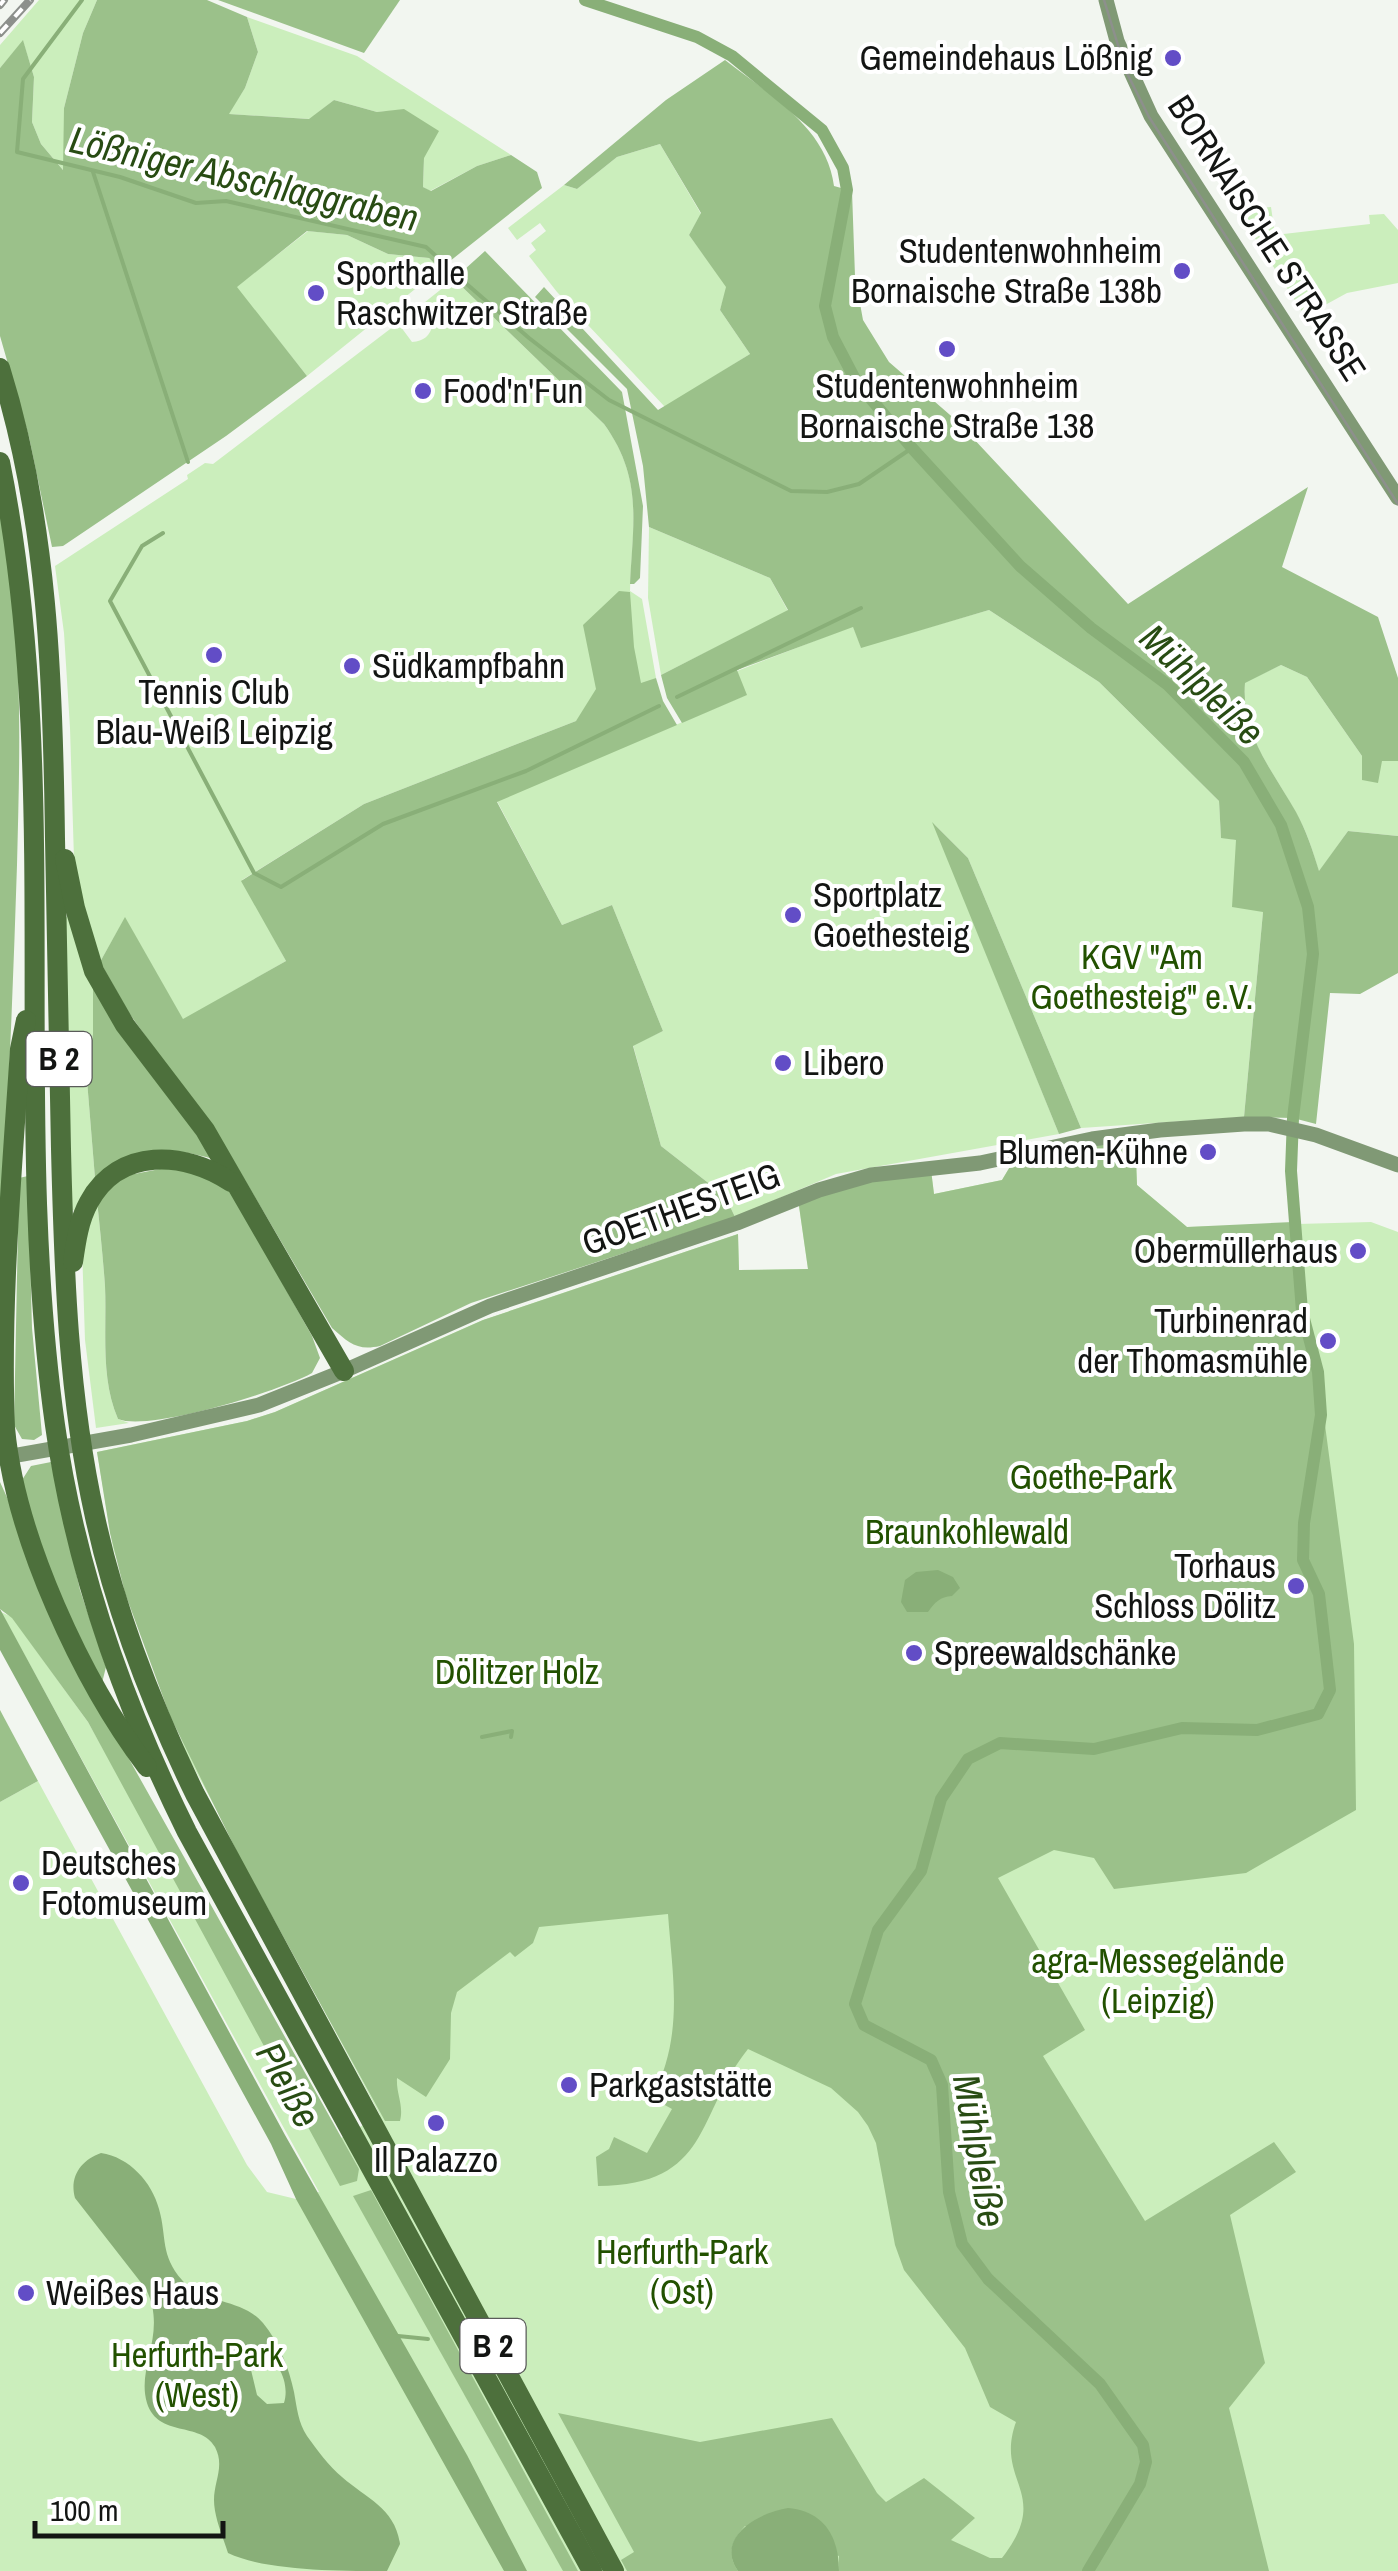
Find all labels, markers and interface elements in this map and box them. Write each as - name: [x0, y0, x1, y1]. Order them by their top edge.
- place label: Gemeindehaus Lößnig: [859, 34, 1153, 81]
- marker: Gemeindehaus Lößnig: [1162, 47, 1184, 69]
- street label: BORNAISCHE STRASSE: [1157, 86, 1377, 390]
- water label: Lößniger Abschlaggraben: [65, 114, 424, 243]
- place label: Studentenwohnheim Bornaische Straße 138b: [851, 227, 1162, 314]
- place label: Sporthalle Raschwitzer Straße: [336, 249, 588, 336]
- marker: Studentenwohnheim Bornaische Straße 138b: [1171, 260, 1193, 282]
- marker: Sporthalle Raschwitzer Straße: [305, 282, 327, 304]
- marker: Studentenwohnheim Bornaische Straße 138: [936, 338, 958, 360]
- place label: Studentenwohnheim Bornaische Straße 138: [799, 362, 1095, 449]
- place label: Food'n'Fun: [443, 367, 583, 414]
- marker: Food'n'Fun: [412, 380, 434, 402]
- water label: Mühlpleiße: [1129, 613, 1276, 757]
- place label: Südkampfbahn: [372, 642, 565, 689]
- marker: Tennis Club Blau-Weiß Leipzig: [203, 644, 225, 666]
- marker: Südkampfbahn: [341, 655, 363, 677]
- place label: Tennis Club Blau-Weiß Leipzig: [95, 668, 333, 755]
- place label: Sportplatz Goethesteig: [813, 871, 969, 958]
- marker: Sportplatz Goethesteig: [782, 904, 804, 926]
- park label: KGV "Am Goethesteig" e.V.: [1031, 933, 1254, 1020]
- road number: B 2: [27, 1032, 92, 1086]
- place label: Libero: [803, 1039, 884, 1086]
- marker: Libero: [772, 1052, 794, 1074]
- place label: Blumen-Kühne: [998, 1128, 1188, 1175]
- marker: Blumen-Kühne: [1197, 1141, 1219, 1163]
- street label: GOETHESTEIG: [575, 1151, 786, 1266]
- place label: Obermüllerhaus: [1134, 1227, 1338, 1274]
- marker: Obermüllerhaus: [1347, 1240, 1369, 1262]
- place label: Turbinenrad der Thomasmühle: [1077, 1297, 1308, 1384]
- marker: Turbinenrad der Thomasmühle: [1317, 1330, 1339, 1352]
- park label: Goethe-Park: [1010, 1453, 1173, 1500]
- park label: Braunkohlewald: [865, 1508, 1069, 1555]
- place label: Torhaus Schloss Dölitz: [1094, 1542, 1276, 1629]
- marker: Torhaus Schloss Dölitz: [1285, 1575, 1307, 1597]
- place label: Spreewaldschänke: [934, 1629, 1176, 1676]
- marker: Spreewaldschänke: [903, 1642, 925, 1664]
- park label: Dölitzer Holz: [435, 1648, 599, 1695]
- place label: Deutsches Fotomuseum: [41, 1839, 207, 1926]
- marker: Deutsches Fotomuseum: [10, 1872, 32, 1894]
- park label: agra-Messegelände (Leipzig): [1031, 1937, 1285, 2024]
- water label: Pleiße: [244, 2033, 333, 2137]
- place label: Parkgaststätte: [589, 2061, 772, 2108]
- water label: Mühlpleiße: [941, 2071, 1018, 2231]
- marker: Parkgaststätte: [558, 2074, 580, 2096]
- marker: Il Palazzo: [425, 2112, 447, 2134]
- place label: Il Palazzo: [374, 2136, 498, 2183]
- park label: Herfurth-Park (Ost): [596, 2228, 769, 2315]
- place label: Weißes Haus: [46, 2269, 219, 2316]
- marker: Weißes Haus: [15, 2282, 37, 2304]
- road number: B 2: [460, 2319, 526, 2373]
- park label: Herfurth-Park (West): [111, 2331, 284, 2418]
- scale bar: [35, 2476, 222, 2538]
- text: 100 m: [50, 2490, 118, 2530]

